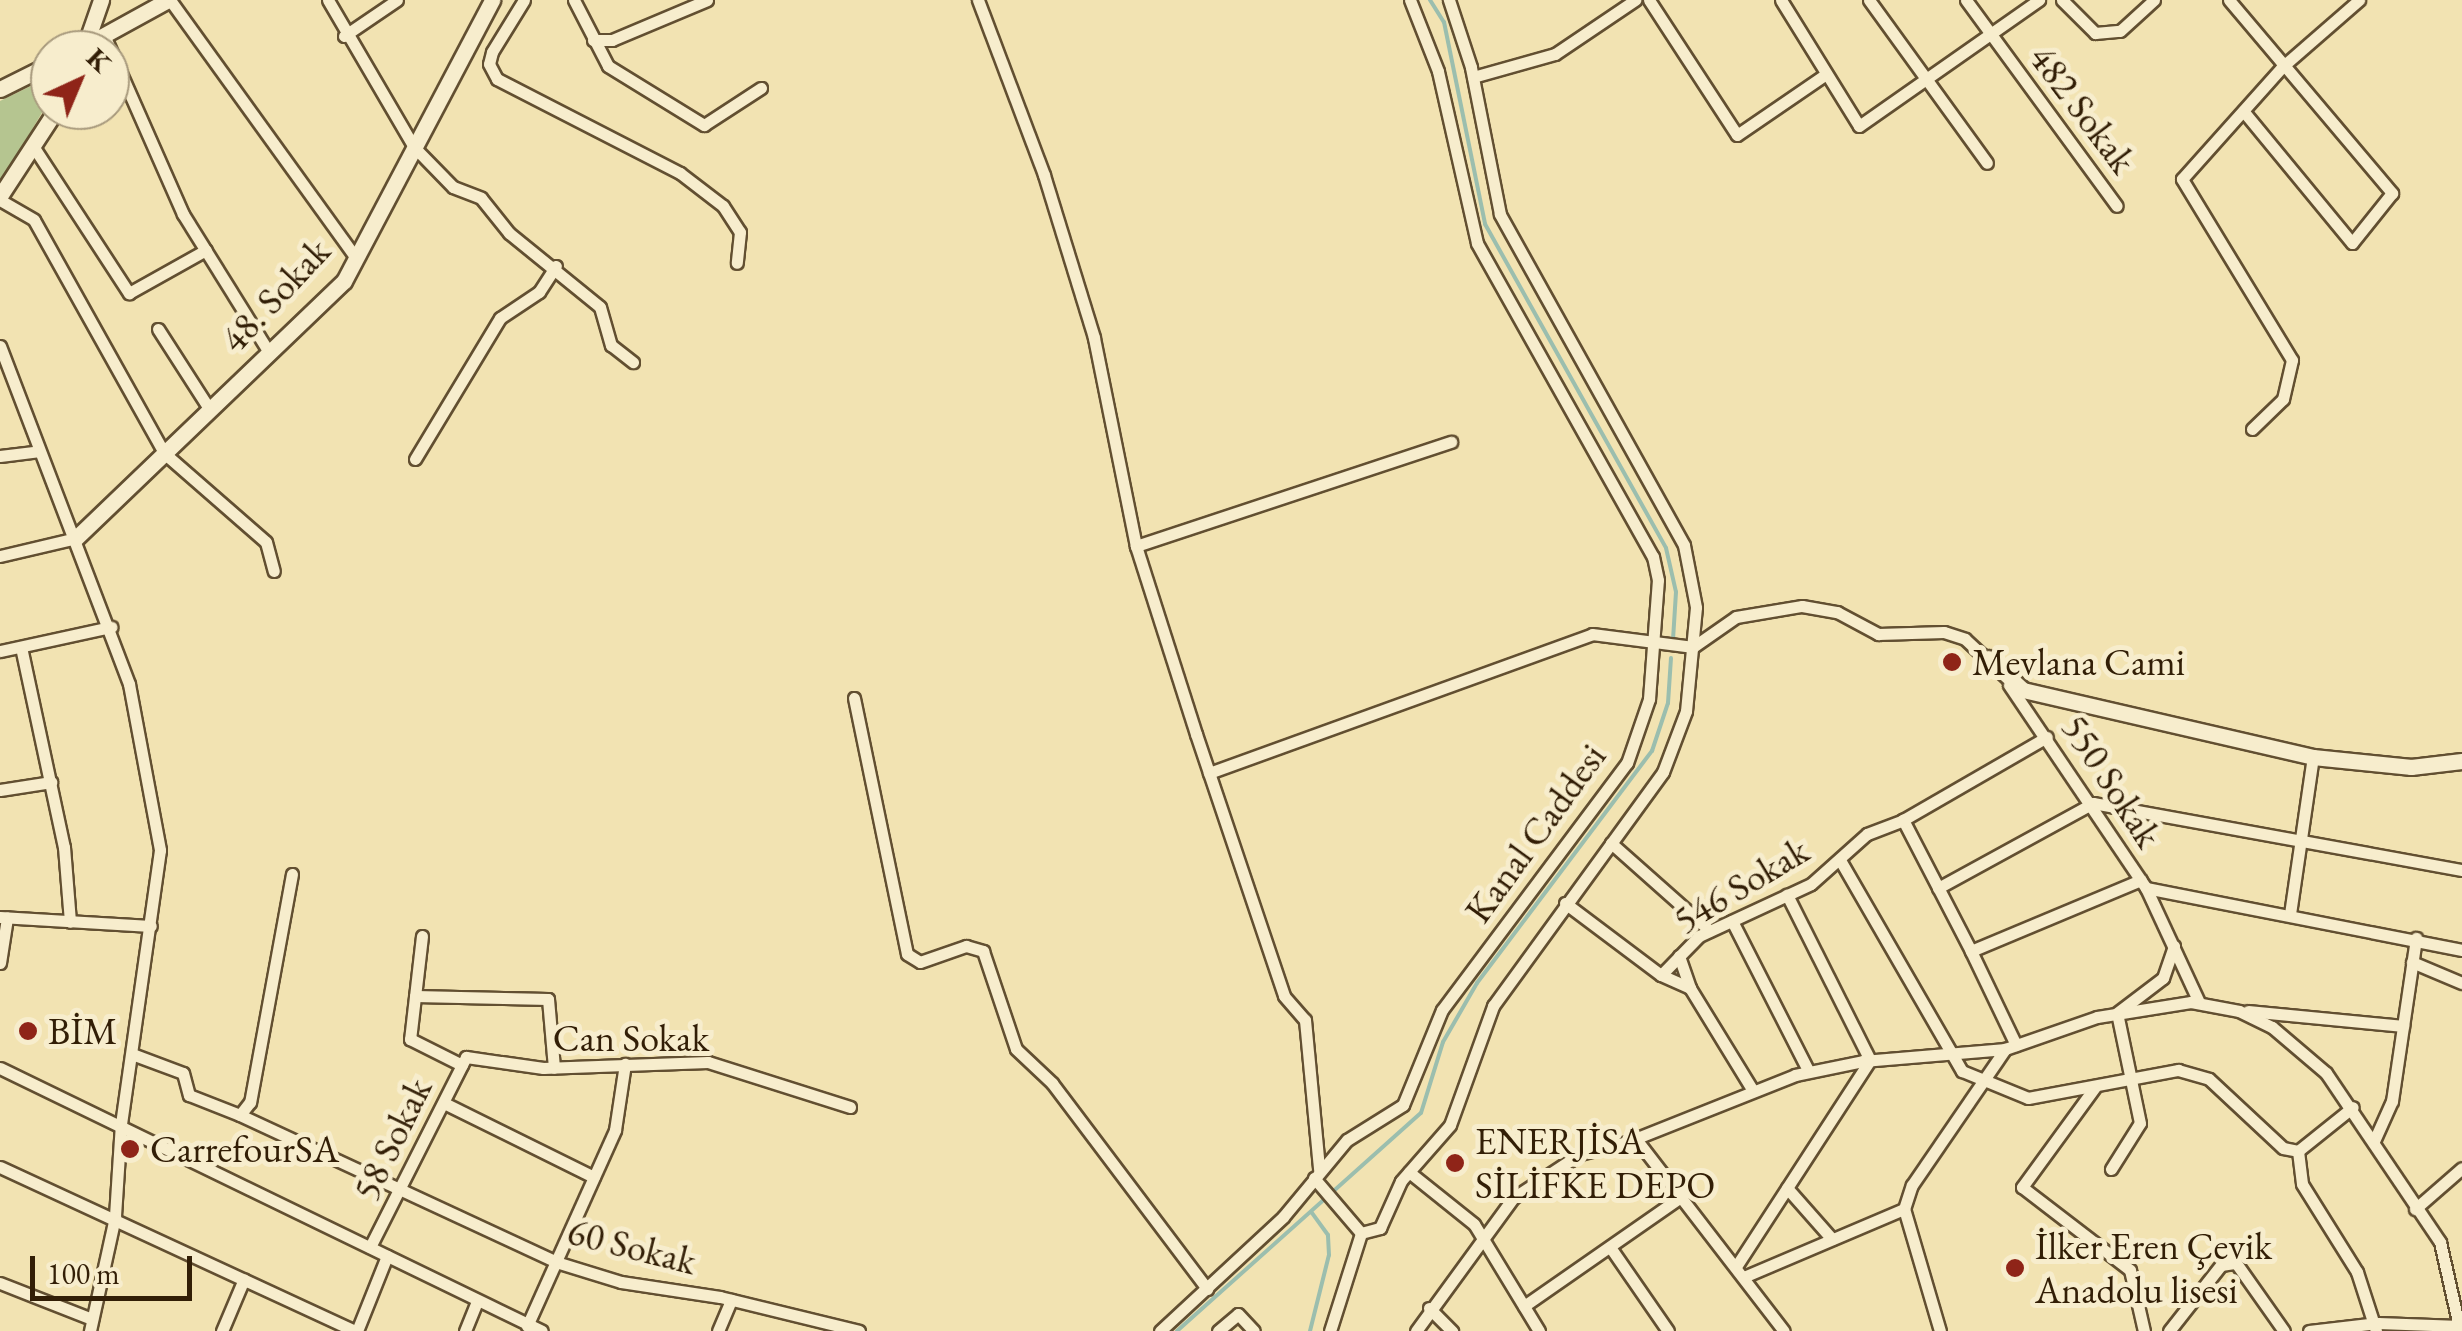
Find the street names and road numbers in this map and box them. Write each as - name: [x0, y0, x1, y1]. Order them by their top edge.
- street label: 482 Sokak: [2020, 36, 2146, 182]
- street label: 48. Sokak: [211, 228, 339, 362]
- street label: 550 Sokak: [2052, 706, 2172, 856]
- street label: Kanal Caddesi: [1455, 735, 1615, 931]
- street label: 546 Sokak: [1665, 827, 1817, 943]
- street label: Can Sokak: [553, 1015, 709, 1061]
- street label: 58 Sokak: [343, 1070, 441, 1208]
- street label: 60 Sokak: [563, 1208, 701, 1284]

